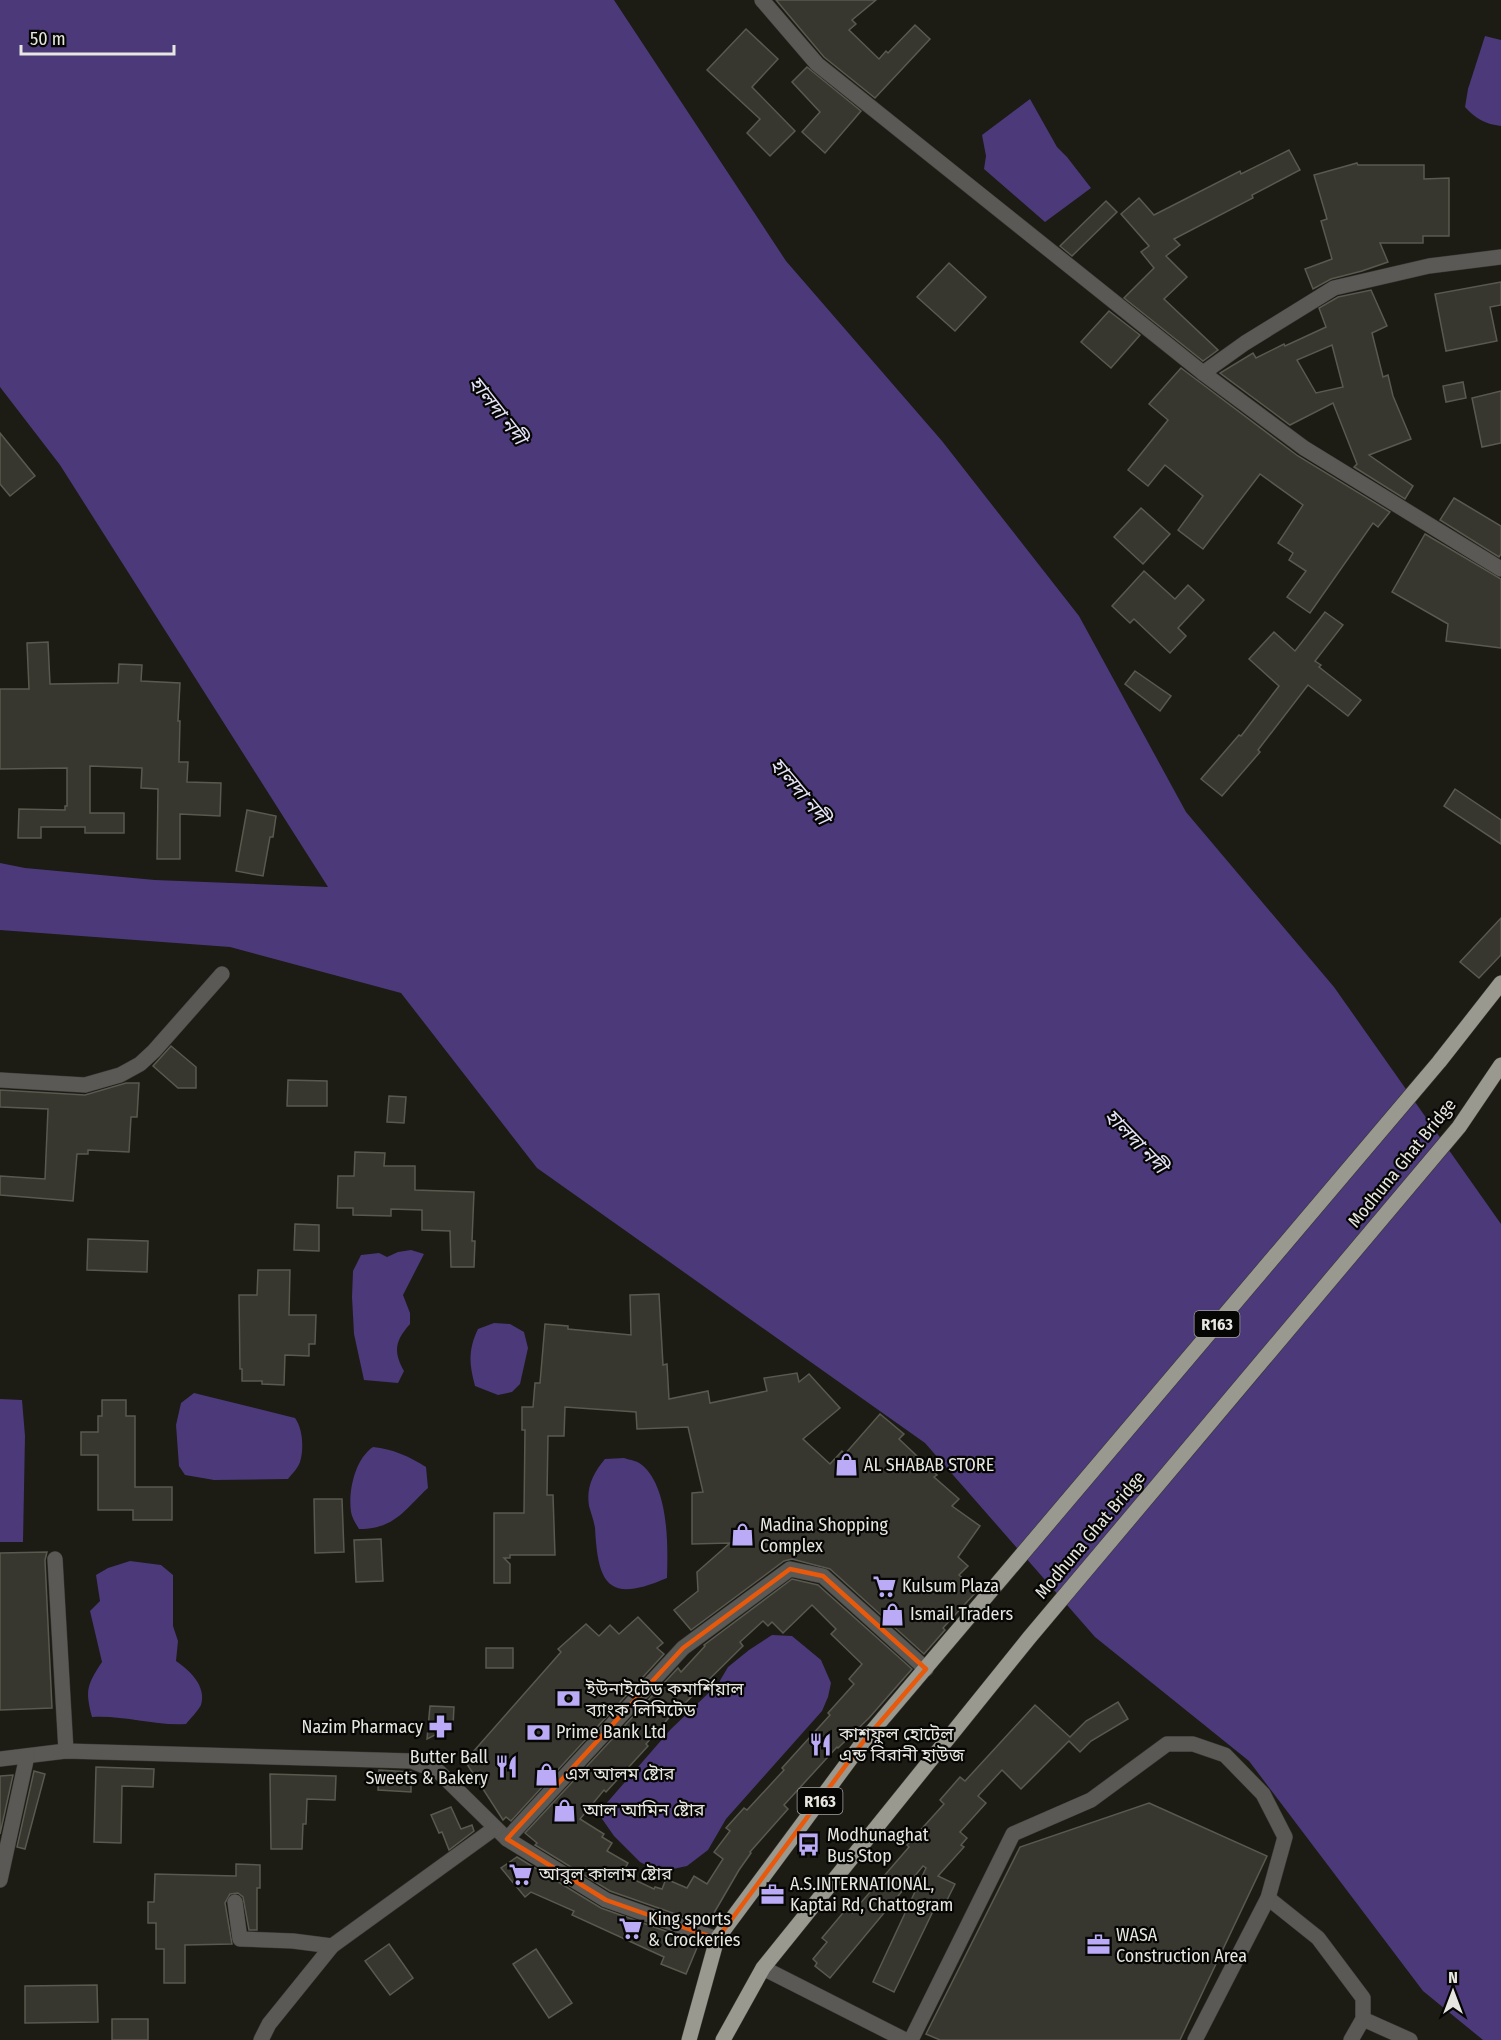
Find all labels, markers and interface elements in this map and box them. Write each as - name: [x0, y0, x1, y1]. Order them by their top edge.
- scale bar: [21, 18, 174, 56]
- text: 50 m: [30, 28, 66, 50]
- water label: হালদা নদী: [464, 371, 534, 452]
- water label: হালদা নদী: [765, 753, 837, 832]
- street label: Modhuna Ghat Bridge: [1343, 1094, 1461, 1232]
- water label: হালদা নদী: [1100, 1104, 1175, 1181]
- road number: R163: [1194, 1311, 1240, 1337]
- shop icon: AL SHABAB STORE: [833, 1452, 859, 1478]
- place label: AL SHABAB STORE: [864, 1454, 994, 1476]
- street label: Modhuna Ghat Bridge: [1030, 1467, 1150, 1603]
- place label: Madina Shopping Complex: [760, 1514, 888, 1557]
- shop icon: Madina Shopping Complex: [729, 1522, 755, 1548]
- supermarket icon: Kulsum Plaza: [871, 1573, 897, 1599]
- place label: Kulsum Plaza: [902, 1575, 999, 1597]
- shop icon: Ismail Traders: [879, 1601, 905, 1627]
- place label: Ismail Traders: [910, 1603, 1013, 1625]
- place label: ইউনাইটেড কমার্শিয়াল ব্যাংক লিমিটেড: [585, 1678, 744, 1721]
- bank icon: ইউনাইটেড কমার্শিয়াল ব্যাংক লিমিটেড: [555, 1686, 581, 1712]
- pharmacy icon: Nazim Pharmacy: [428, 1714, 454, 1740]
- place label: Nazim Pharmacy: [302, 1716, 423, 1738]
- bank icon: Prime Bank Ltd: [525, 1719, 551, 1745]
- place label: Prime Bank Ltd: [556, 1721, 666, 1743]
- place label: কাশফুল হোটেল এন্ড বিরানী হাউজ: [838, 1723, 965, 1766]
- restaurant icon: কাশফুল হোটেল এন্ড বিরানী হাউজ: [808, 1731, 834, 1757]
- place label: Butter Ball Sweets & Bakery: [365, 1746, 488, 1789]
- restaurant icon: Butter Ball Sweets & Bakery: [493, 1754, 519, 1780]
- shop icon: এস আলম ষ্টোর: [534, 1761, 560, 1787]
- place label: এস আলম ষ্টোর: [565, 1763, 675, 1785]
- road number: R163: [798, 1788, 842, 1814]
- shop icon: আল আমিন ষ্টোর: [552, 1797, 578, 1823]
- place label: আল আমিন ষ্টোর: [582, 1799, 705, 1821]
- place label: Modhunaghat Bus Stop: [827, 1824, 929, 1867]
- bus stop icon: Modhunaghat Bus Stop: [796, 1832, 822, 1858]
- supermarket icon: আবুল কালাম ষ্টোর: [508, 1861, 534, 1887]
- place label: আবুল কালাম ষ্টোর: [538, 1863, 672, 1885]
- place label: A.S.INTERNATIONAL, Kaptai Rd, Chattogram: [790, 1873, 953, 1916]
- office icon: A.S.INTERNATIONAL, Kaptai Rd, Chattogram: [759, 1881, 785, 1907]
- place label: King sports & Crockeries: [648, 1908, 741, 1951]
- supermarket icon: King sports & Crockeries: [617, 1916, 643, 1942]
- place label: WASA Construction Area: [1116, 1924, 1247, 1967]
- office icon: WASA Construction Area: [1085, 1932, 1111, 1958]
- north arrow: [1423, 1962, 1483, 2022]
- text: N: [1448, 1968, 1458, 1987]

